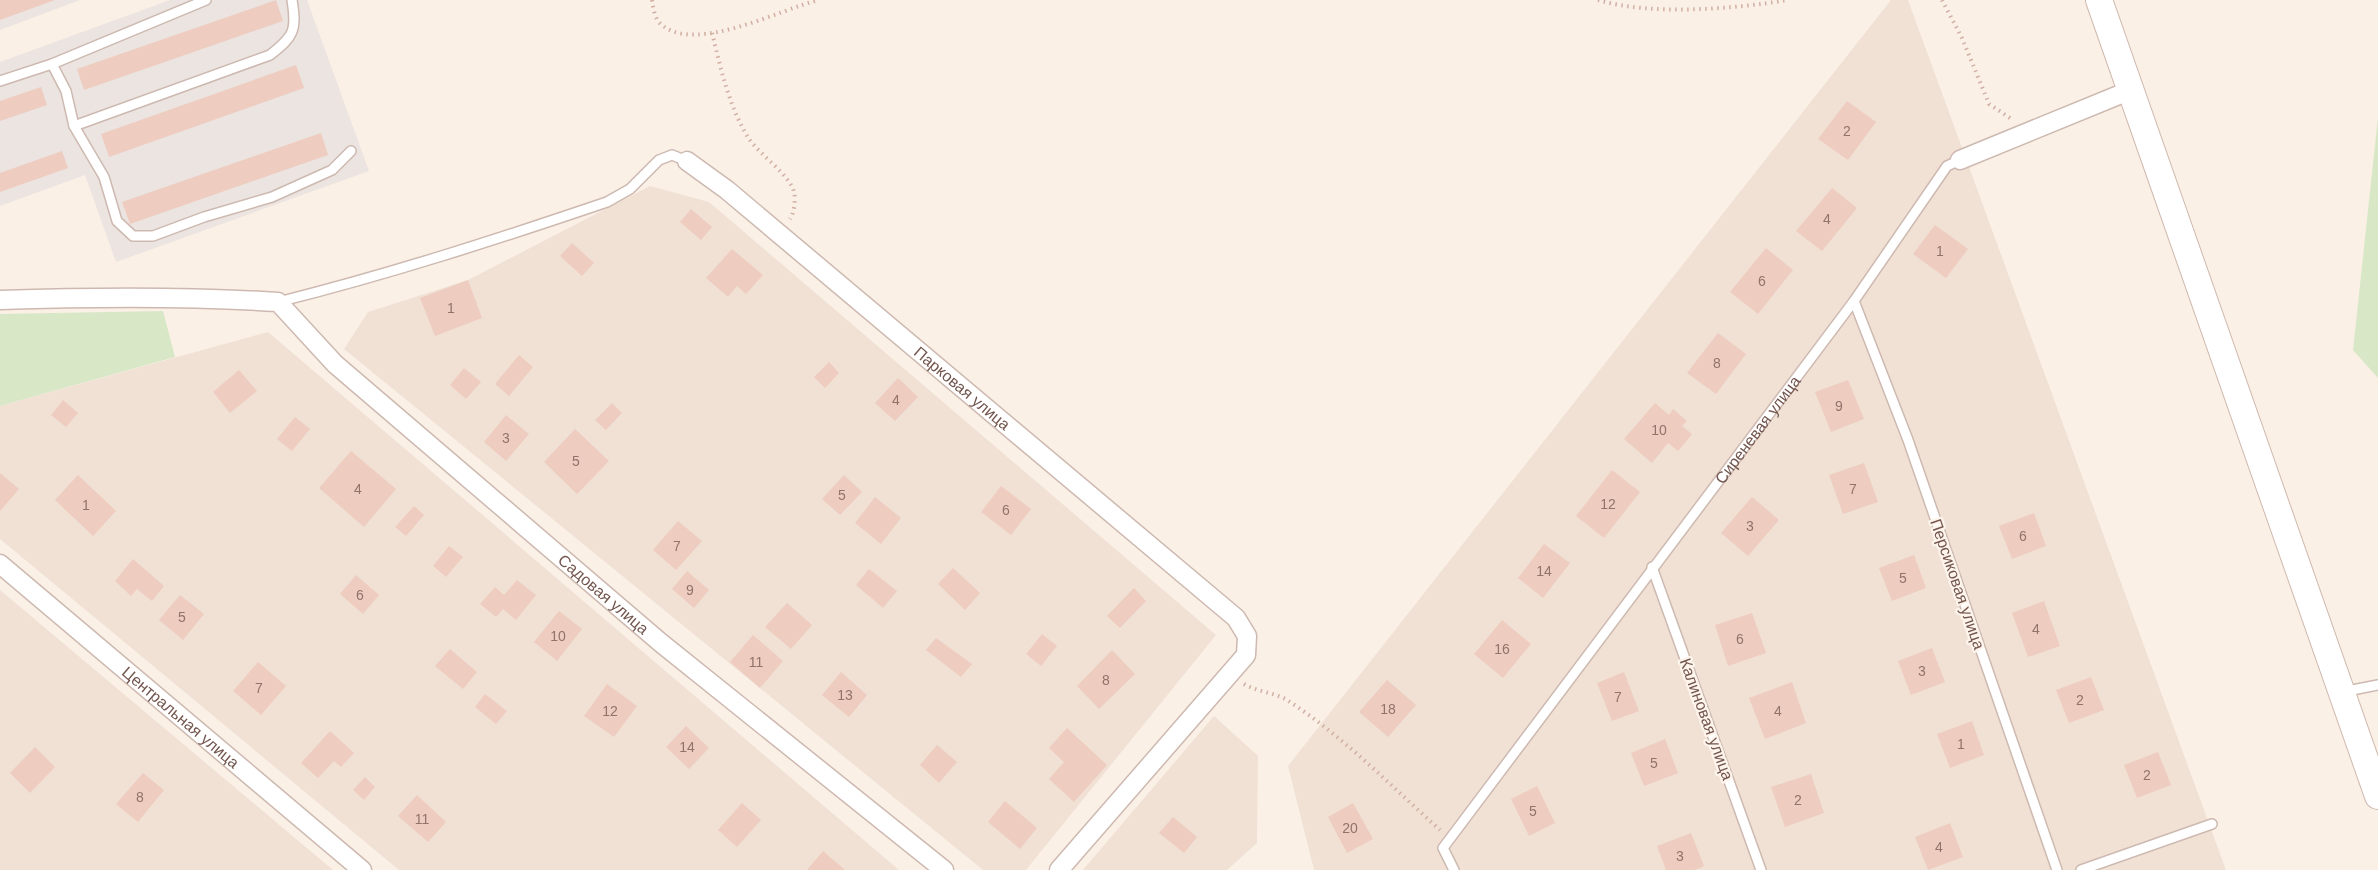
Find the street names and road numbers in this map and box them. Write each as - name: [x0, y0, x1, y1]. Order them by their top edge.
- street label: Парковая улица: [911, 343, 1013, 433]
- street label: Сиреневая улица: [1712, 373, 1804, 487]
- street label: Персиковая улица: [1927, 517, 1988, 652]
- street label: Садовая улица: [555, 551, 652, 638]
- street label: Калиновая улица: [1677, 656, 1737, 783]
- street label: Центральная улица: [119, 663, 242, 771]

